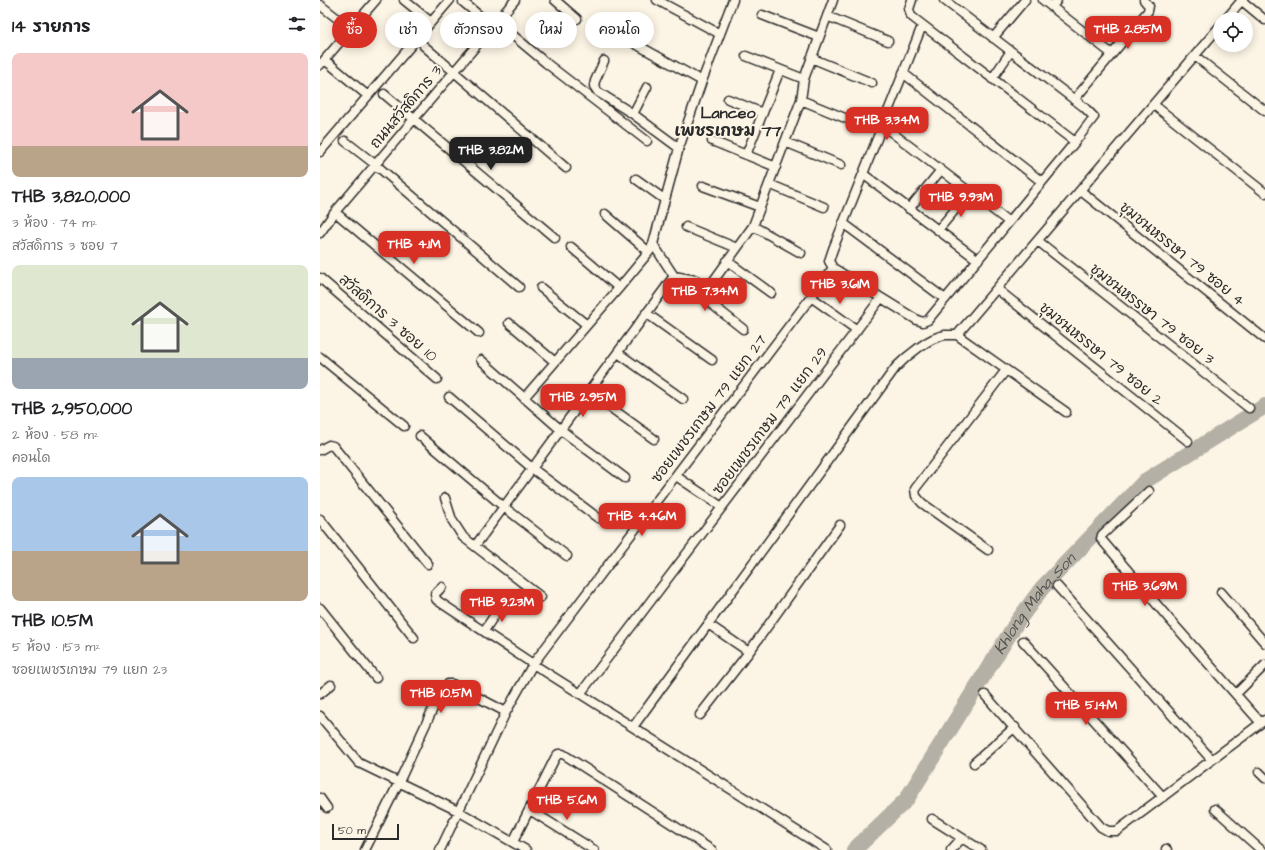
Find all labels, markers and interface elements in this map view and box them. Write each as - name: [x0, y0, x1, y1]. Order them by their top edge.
- chip: ซื้อ: [332, 12, 377, 48]
- chip: เช่า: [385, 12, 432, 48]
- chip: ตัวกรอง: [440, 12, 517, 48]
- chip: ใหม่: [525, 12, 577, 48]
- chip: คอนโด: [585, 12, 654, 48]
- map controls: [1213, 12, 1253, 52]
- button: locate: [1213, 12, 1253, 52]
- icon: filters: [286, 13, 308, 35]
- text: 14 รายการ: [12, 15, 91, 39]
- pin: THB 2.85M: [1082, 16, 1174, 50]
- text: THB 2.85M: [1094, 20, 1162, 38]
- street label: ถนนสวัสดิการ 3: [365, 61, 447, 153]
- icon: home: [124, 79, 196, 151]
- district label: Lanceo เพชรเกษม 77: [675, 102, 782, 142]
- pin: THB 3.34M: [841, 107, 933, 141]
- text: THB 3.34M: [854, 111, 920, 129]
- pin: THB 3.82M: [445, 137, 537, 171]
- text: THB 3.82M: [458, 141, 524, 159]
- pin: THB 9.93M: [915, 184, 1007, 218]
- text: THB 3,820,000: [12, 185, 130, 209]
- text: THB 9.93M: [929, 188, 993, 206]
- street label: ชุมชนหรรษา 79 ซอย 4: [1115, 197, 1249, 311]
- text: 3 ห้อง · 74 m²: [12, 214, 97, 232]
- pin: THB 4.1M: [373, 231, 455, 265]
- text: THB 4.1M: [387, 235, 441, 253]
- text: สวัสดิการ 3 ซอย 7: [12, 237, 118, 255]
- street label: ชุมชนหรรษา 79 ซอย 3: [1085, 259, 1219, 370]
- street label: สวัสดิการ 3 ซอย 10: [334, 269, 442, 367]
- pin: THB 3.61M: [794, 271, 886, 305]
- text: THB 3.61M: [810, 275, 870, 293]
- pin: THB 7.34M: [659, 278, 751, 312]
- text: THB 7.34M: [672, 282, 738, 300]
- icon: home: [124, 291, 196, 363]
- street label: ชุมชนหรรษา 79 ซอย 2: [1035, 297, 1168, 411]
- street label: ซอยเพชรเกษม 79 แยก 27: [646, 331, 772, 487]
- street label: ซอยเพชรเกษม 79 แยก 29: [707, 343, 833, 499]
- pin: THB 2.95M: [537, 384, 629, 418]
- text: THB 2.95M: [549, 388, 617, 406]
- text: THB 2,950,000: [12, 397, 132, 421]
- text: 2 ห้อง · 58 m²: [12, 426, 99, 444]
- text: คอนโด: [12, 449, 50, 467]
- icon: home: [124, 503, 196, 575]
- pin: THB 4.46M: [596, 503, 688, 537]
- text: THB 4.46M: [608, 507, 676, 525]
- water label: Khlong Maha Son: [988, 547, 1082, 659]
- pin: THB 3.69M: [1099, 573, 1191, 607]
- text: THB 3.69M: [1112, 577, 1178, 595]
- pin: THB 9.23M: [456, 589, 548, 623]
- text: THB 9.23M: [470, 593, 534, 611]
- text: THB 10.5M: [12, 609, 93, 633]
- text: 5 ห้อง · 153 m²: [12, 638, 100, 656]
- text: ซอยเพชรเกษม 79 แยก 23: [12, 661, 167, 679]
- pin: THB 10.5M: [395, 680, 487, 714]
- text: THB 10.5M: [410, 684, 472, 702]
- pin: THB 5.14M: [1040, 692, 1132, 726]
- text: THB 5.14M: [1055, 696, 1117, 714]
- pin: THB 5.6M: [526, 787, 608, 821]
- text: THB 5.6M: [537, 791, 597, 809]
- scale bar: [332, 822, 399, 841]
- text: 50 m: [338, 823, 366, 838]

